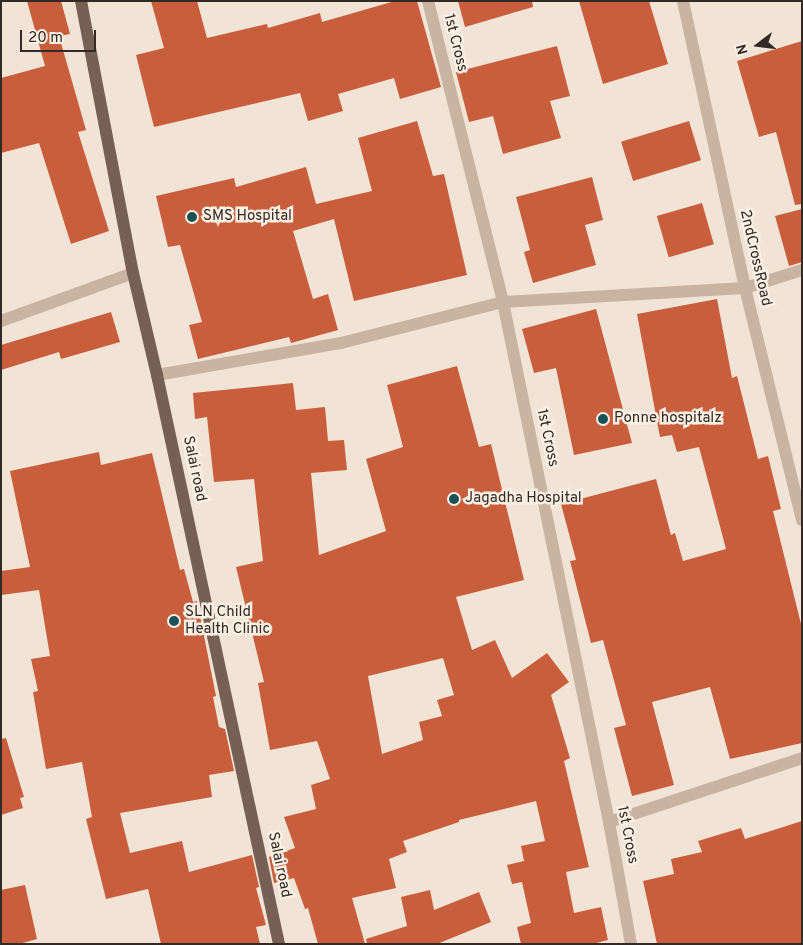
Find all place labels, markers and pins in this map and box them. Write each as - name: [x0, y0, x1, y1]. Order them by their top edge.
- place label: SMS Hospital: [203, 208, 292, 226]
- marker: SMS Hospital: [185, 210, 199, 224]
- place label: Ponne hospitalz: [614, 410, 722, 428]
- marker: Ponne hospitalz: [596, 412, 610, 426]
- place label: Jagadha Hospital: [465, 490, 582, 508]
- marker: Jagadha Hospital: [447, 492, 461, 506]
- place label: SLN Child Health Clinic: [185, 603, 270, 638]
- marker: SLN Child Health Clinic: [167, 614, 181, 628]

